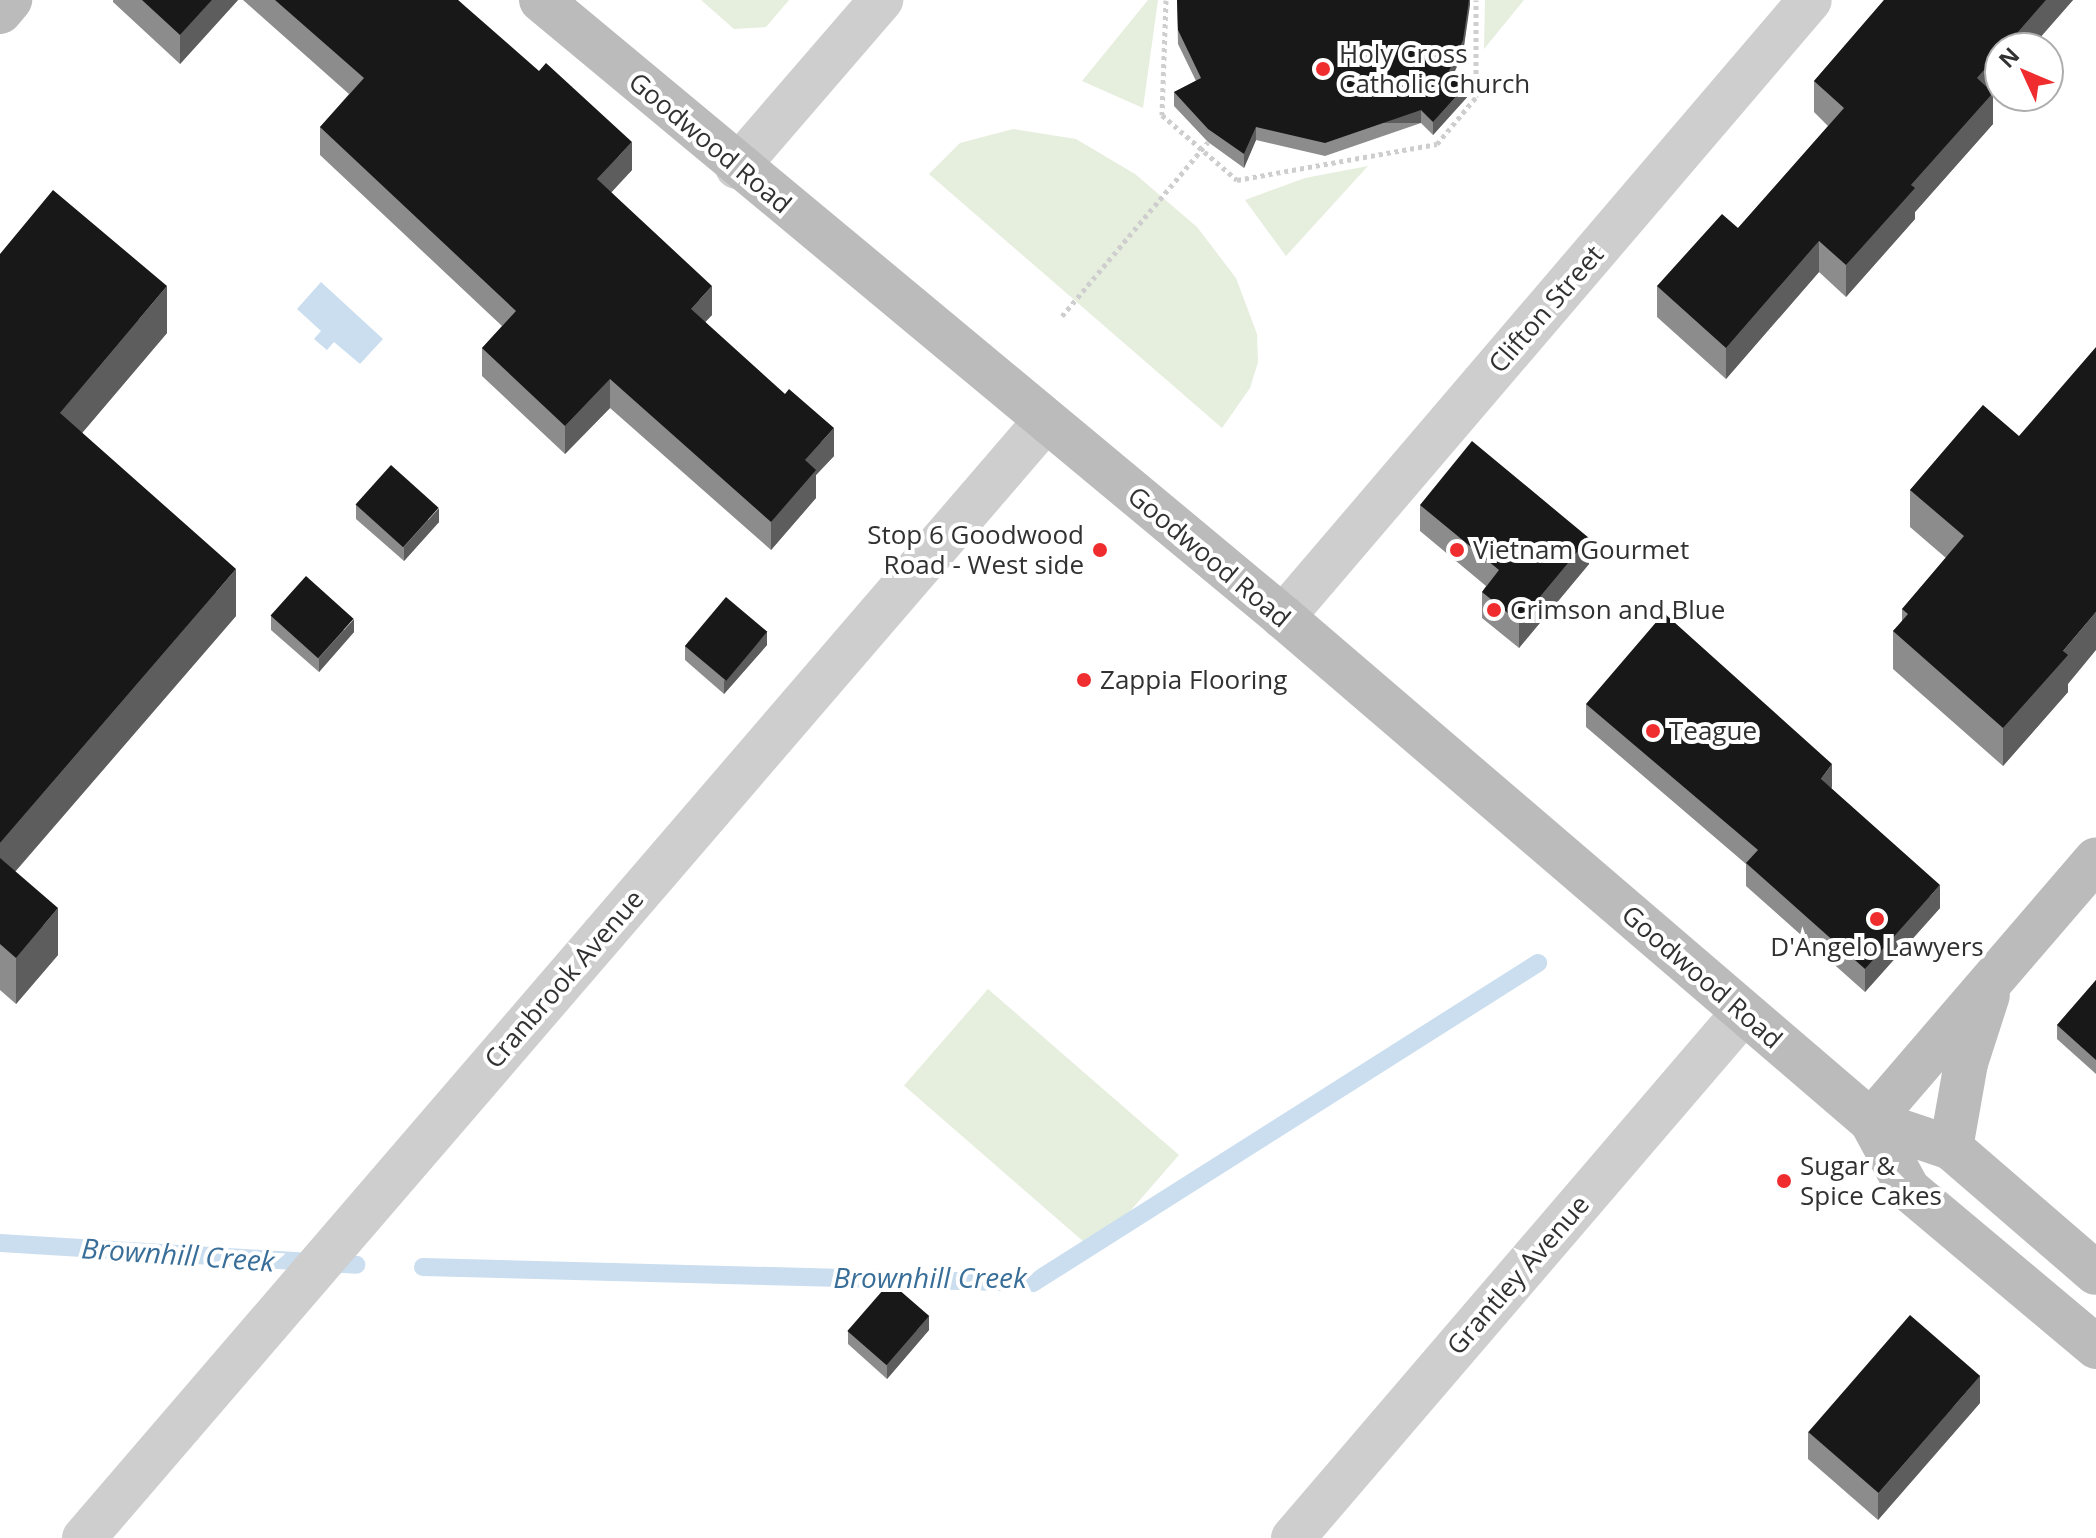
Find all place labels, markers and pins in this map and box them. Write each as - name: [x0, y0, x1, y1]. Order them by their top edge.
- place label: Holy Cross Catholic Church: [1339, 38, 1530, 100]
- marker: Holy Cross Catholic Church: [1314, 60, 1332, 78]
- place label: Stop 6 Goodwood Road - West side: [867, 519, 1084, 580]
- place label: Vietnam Gourmet: [1473, 534, 1689, 566]
- marker: Stop 6 Goodwood Road - West side: [1091, 541, 1109, 559]
- marker: Vietnam Gourmet: [1448, 541, 1466, 559]
- place label: Crimson and Blue: [1510, 594, 1725, 626]
- marker: Crimson and Blue: [1485, 601, 1503, 619]
- place label: Zappia Flooring: [1100, 664, 1287, 696]
- marker: Zappia Flooring: [1075, 671, 1093, 689]
- place label: Teague: [1669, 715, 1757, 747]
- marker: Teague: [1644, 722, 1662, 740]
- marker: D'Angelo Lawyers: [1868, 910, 1886, 928]
- place label: D'Angelo Lawyers: [1770, 931, 1984, 963]
- place label: Sugar & Spice Cakes: [1800, 1150, 1942, 1212]
- marker: Sugar & Spice Cakes: [1775, 1172, 1793, 1190]

